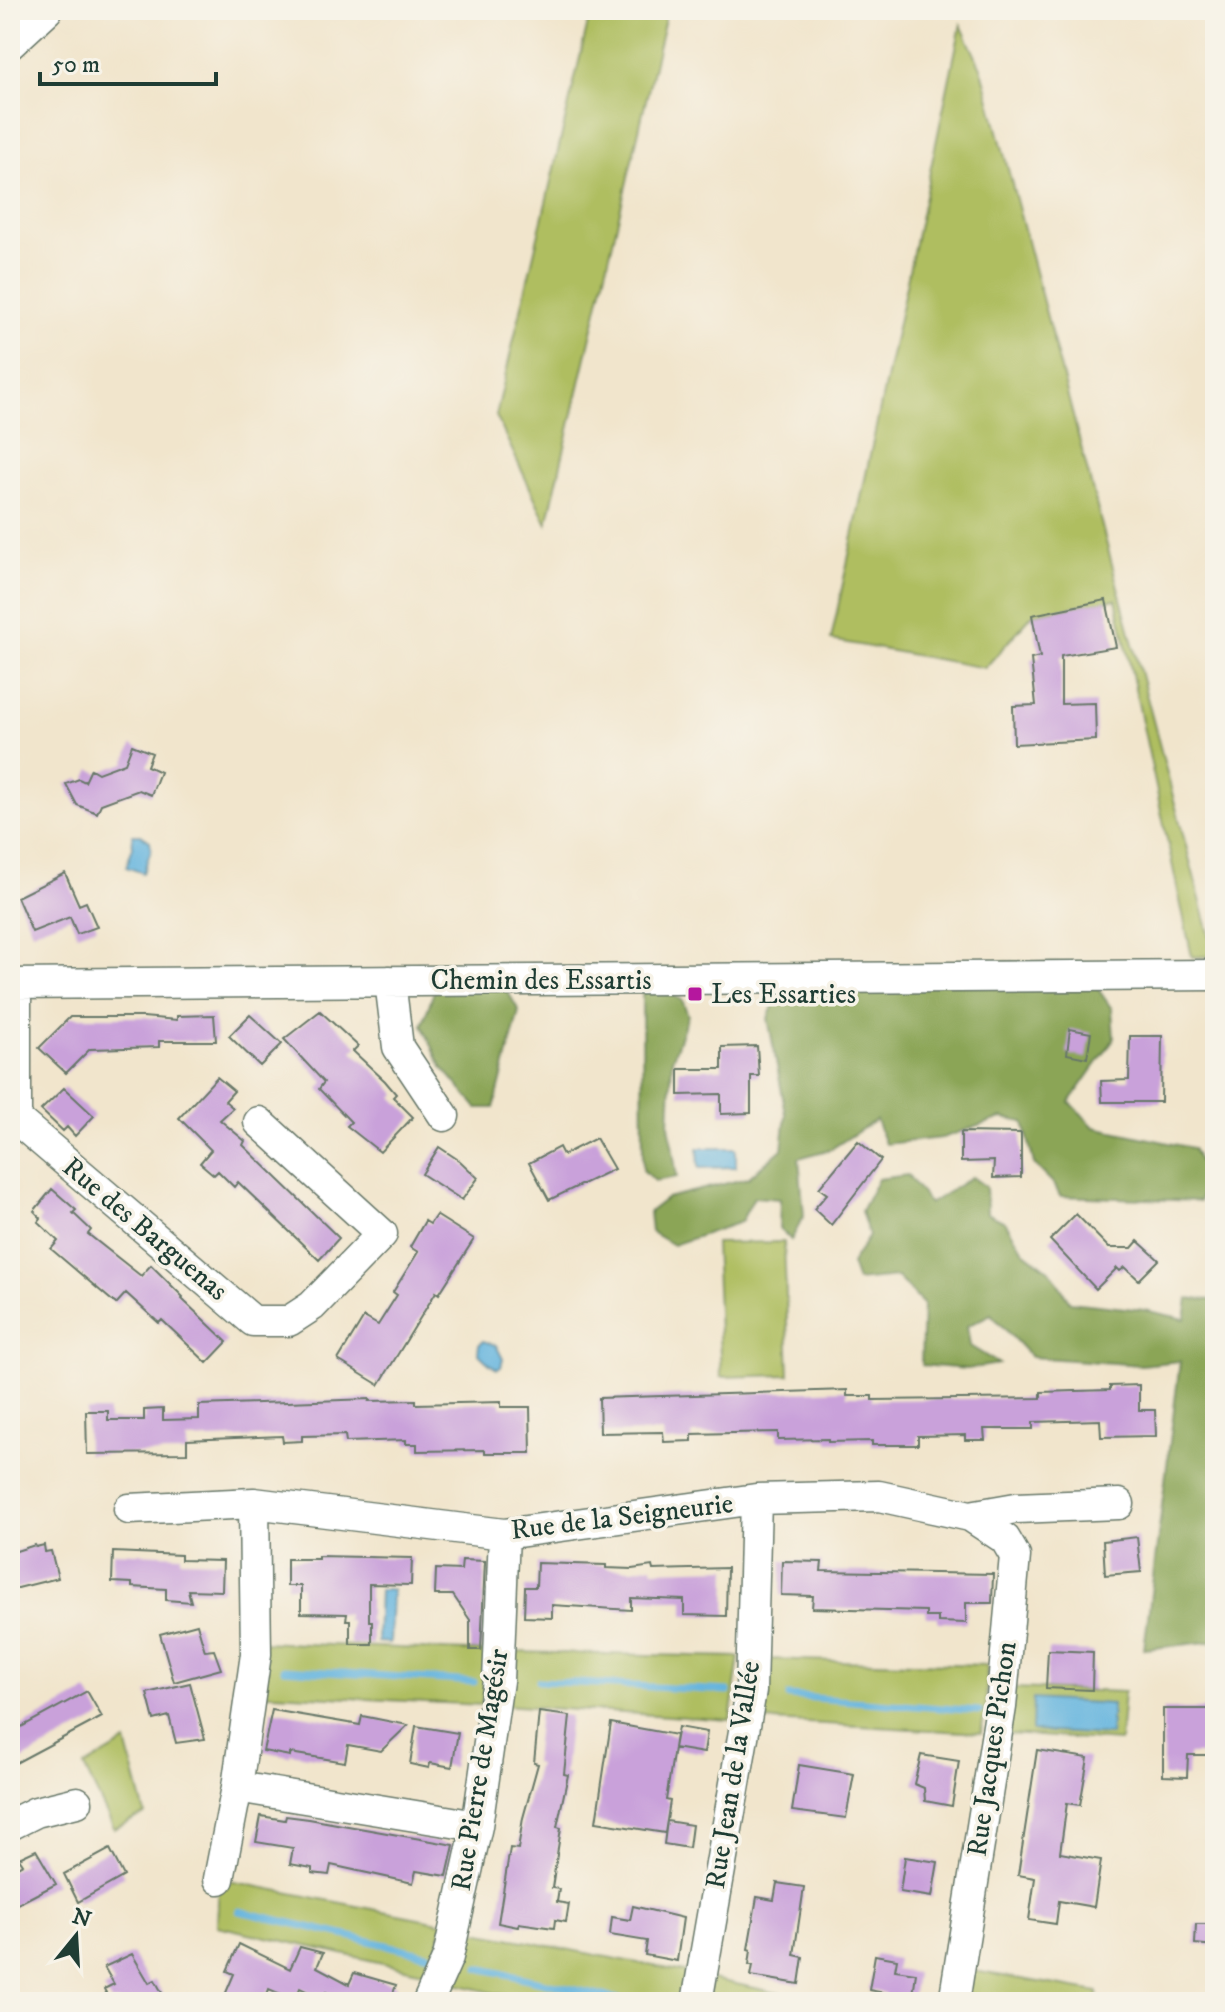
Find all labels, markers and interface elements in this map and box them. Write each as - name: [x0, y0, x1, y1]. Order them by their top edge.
- scale bar: [40, 36, 216, 86]
- text: 50 m: [52, 50, 100, 80]
- street label: Chemin des Essartis: [431, 963, 652, 998]
- place label: Les Essarties: [711, 977, 856, 1012]
- marker: Les Essarties: [686, 985, 704, 1003]
- street label: Rue des Barguenas: [55, 1150, 235, 1308]
- street label: Rue de la Seigneurie: [509, 1486, 735, 1548]
- street label: Rue Jacques Pichon: [960, 1639, 1024, 1859]
- street label: Rue Pierre de Magésir: [444, 1646, 516, 1893]
- street label: Rue Jean de la Vallée: [698, 1659, 768, 1891]
- north arrow: [36, 1896, 116, 1976]
- text: N: [69, 1903, 94, 1934]

